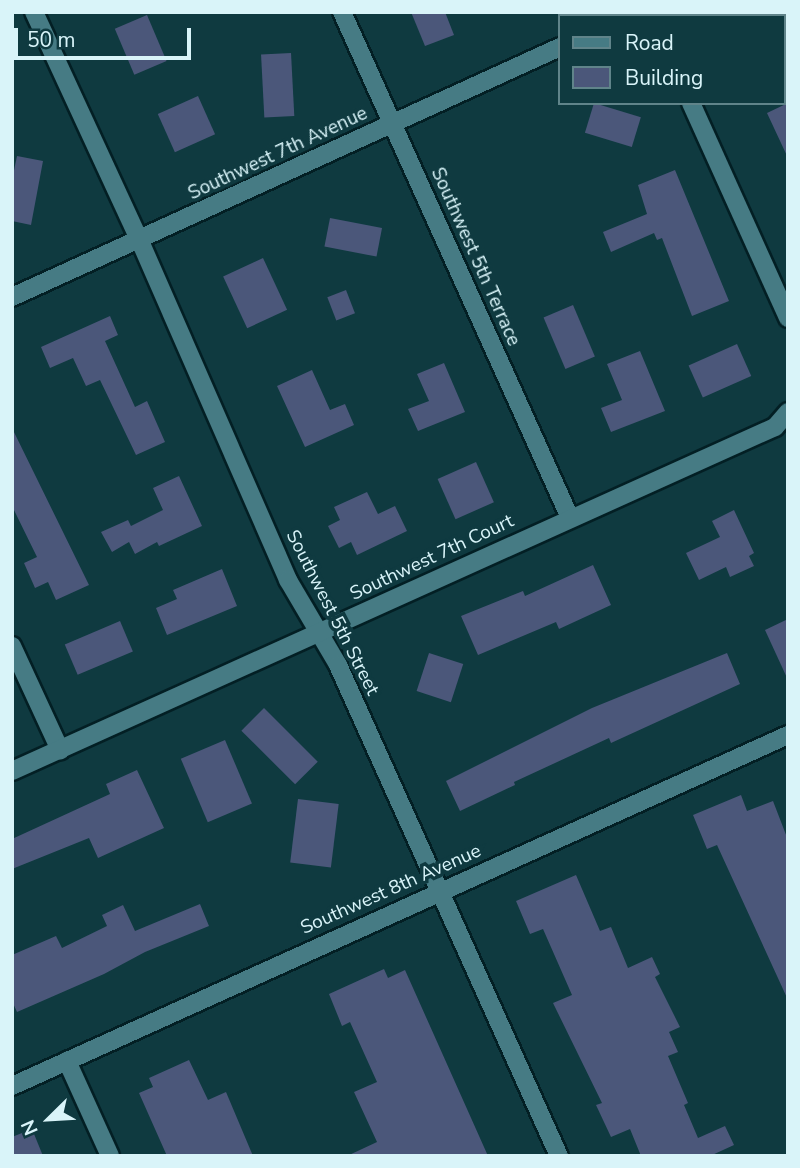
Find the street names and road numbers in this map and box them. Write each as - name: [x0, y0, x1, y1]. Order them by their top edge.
- street label: Southwest 7th Avenue: [185, 102, 371, 206]
- street label: Southwest 5th Terrace: [425, 164, 525, 350]
- street label: Southwest 7th Court: [347, 510, 517, 606]
- street label: Southwest 5th Street: [280, 527, 384, 699]
- street label: Southwest 8th Avenue: [297, 840, 485, 940]

